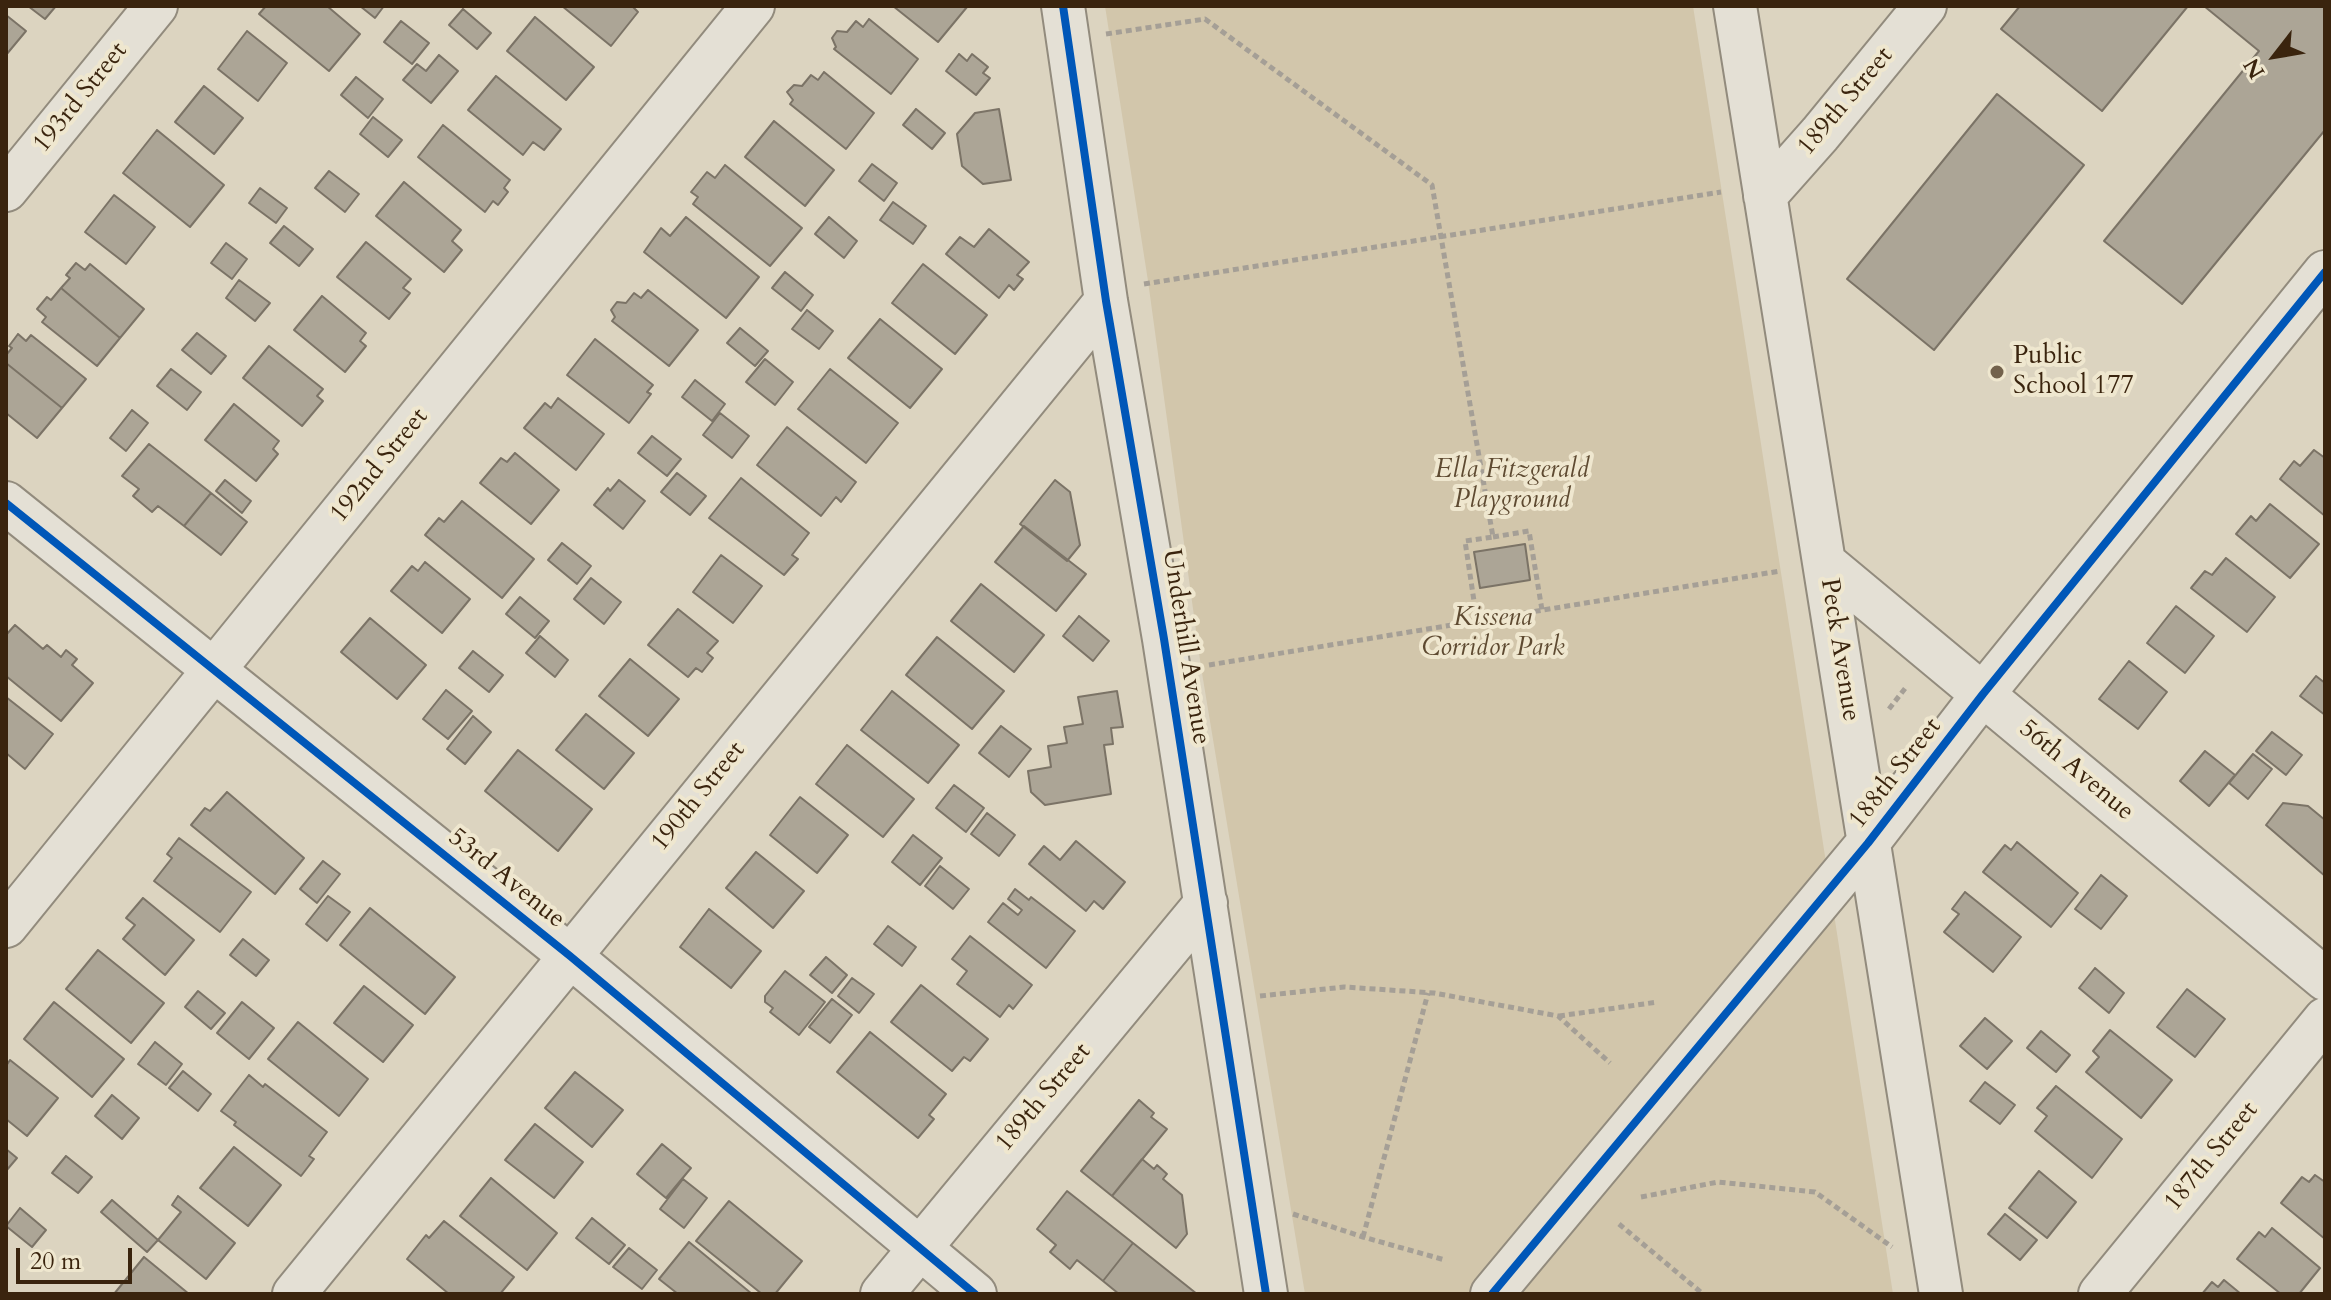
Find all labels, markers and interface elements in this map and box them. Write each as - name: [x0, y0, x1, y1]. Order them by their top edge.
- north arrow: [2235, 16, 2315, 96]
- street label: 193rd Street: [27, 37, 135, 159]
- street label: 189th Street: [1792, 41, 1900, 163]
- text: N: [2237, 52, 2272, 84]
- place label: Public School 177: [2013, 341, 2134, 402]
- marker: Public School 177: [1988, 363, 2006, 381]
- street label: 192nd Street: [324, 403, 436, 529]
- park label: Ella Fitzgerald Playground: [1435, 455, 1589, 516]
- street label: Underhill Avenue: [1154, 547, 1216, 747]
- street label: Peck Avenue: [1812, 576, 1866, 724]
- park label: Kissena Corridor Park: [1421, 603, 1565, 664]
- street label: 188th Street: [1843, 712, 1949, 836]
- street label: 56th Avenue: [2012, 714, 2140, 828]
- street label: 190th Street: [645, 736, 753, 858]
- street label: 53rd Avenue: [441, 822, 571, 936]
- street label: 189th Street: [990, 1037, 1098, 1159]
- street label: 187th Street: [2158, 1096, 2266, 1218]
- scale bar: [20, 1232, 136, 1282]
- text: 20 m: [30, 1245, 81, 1278]

